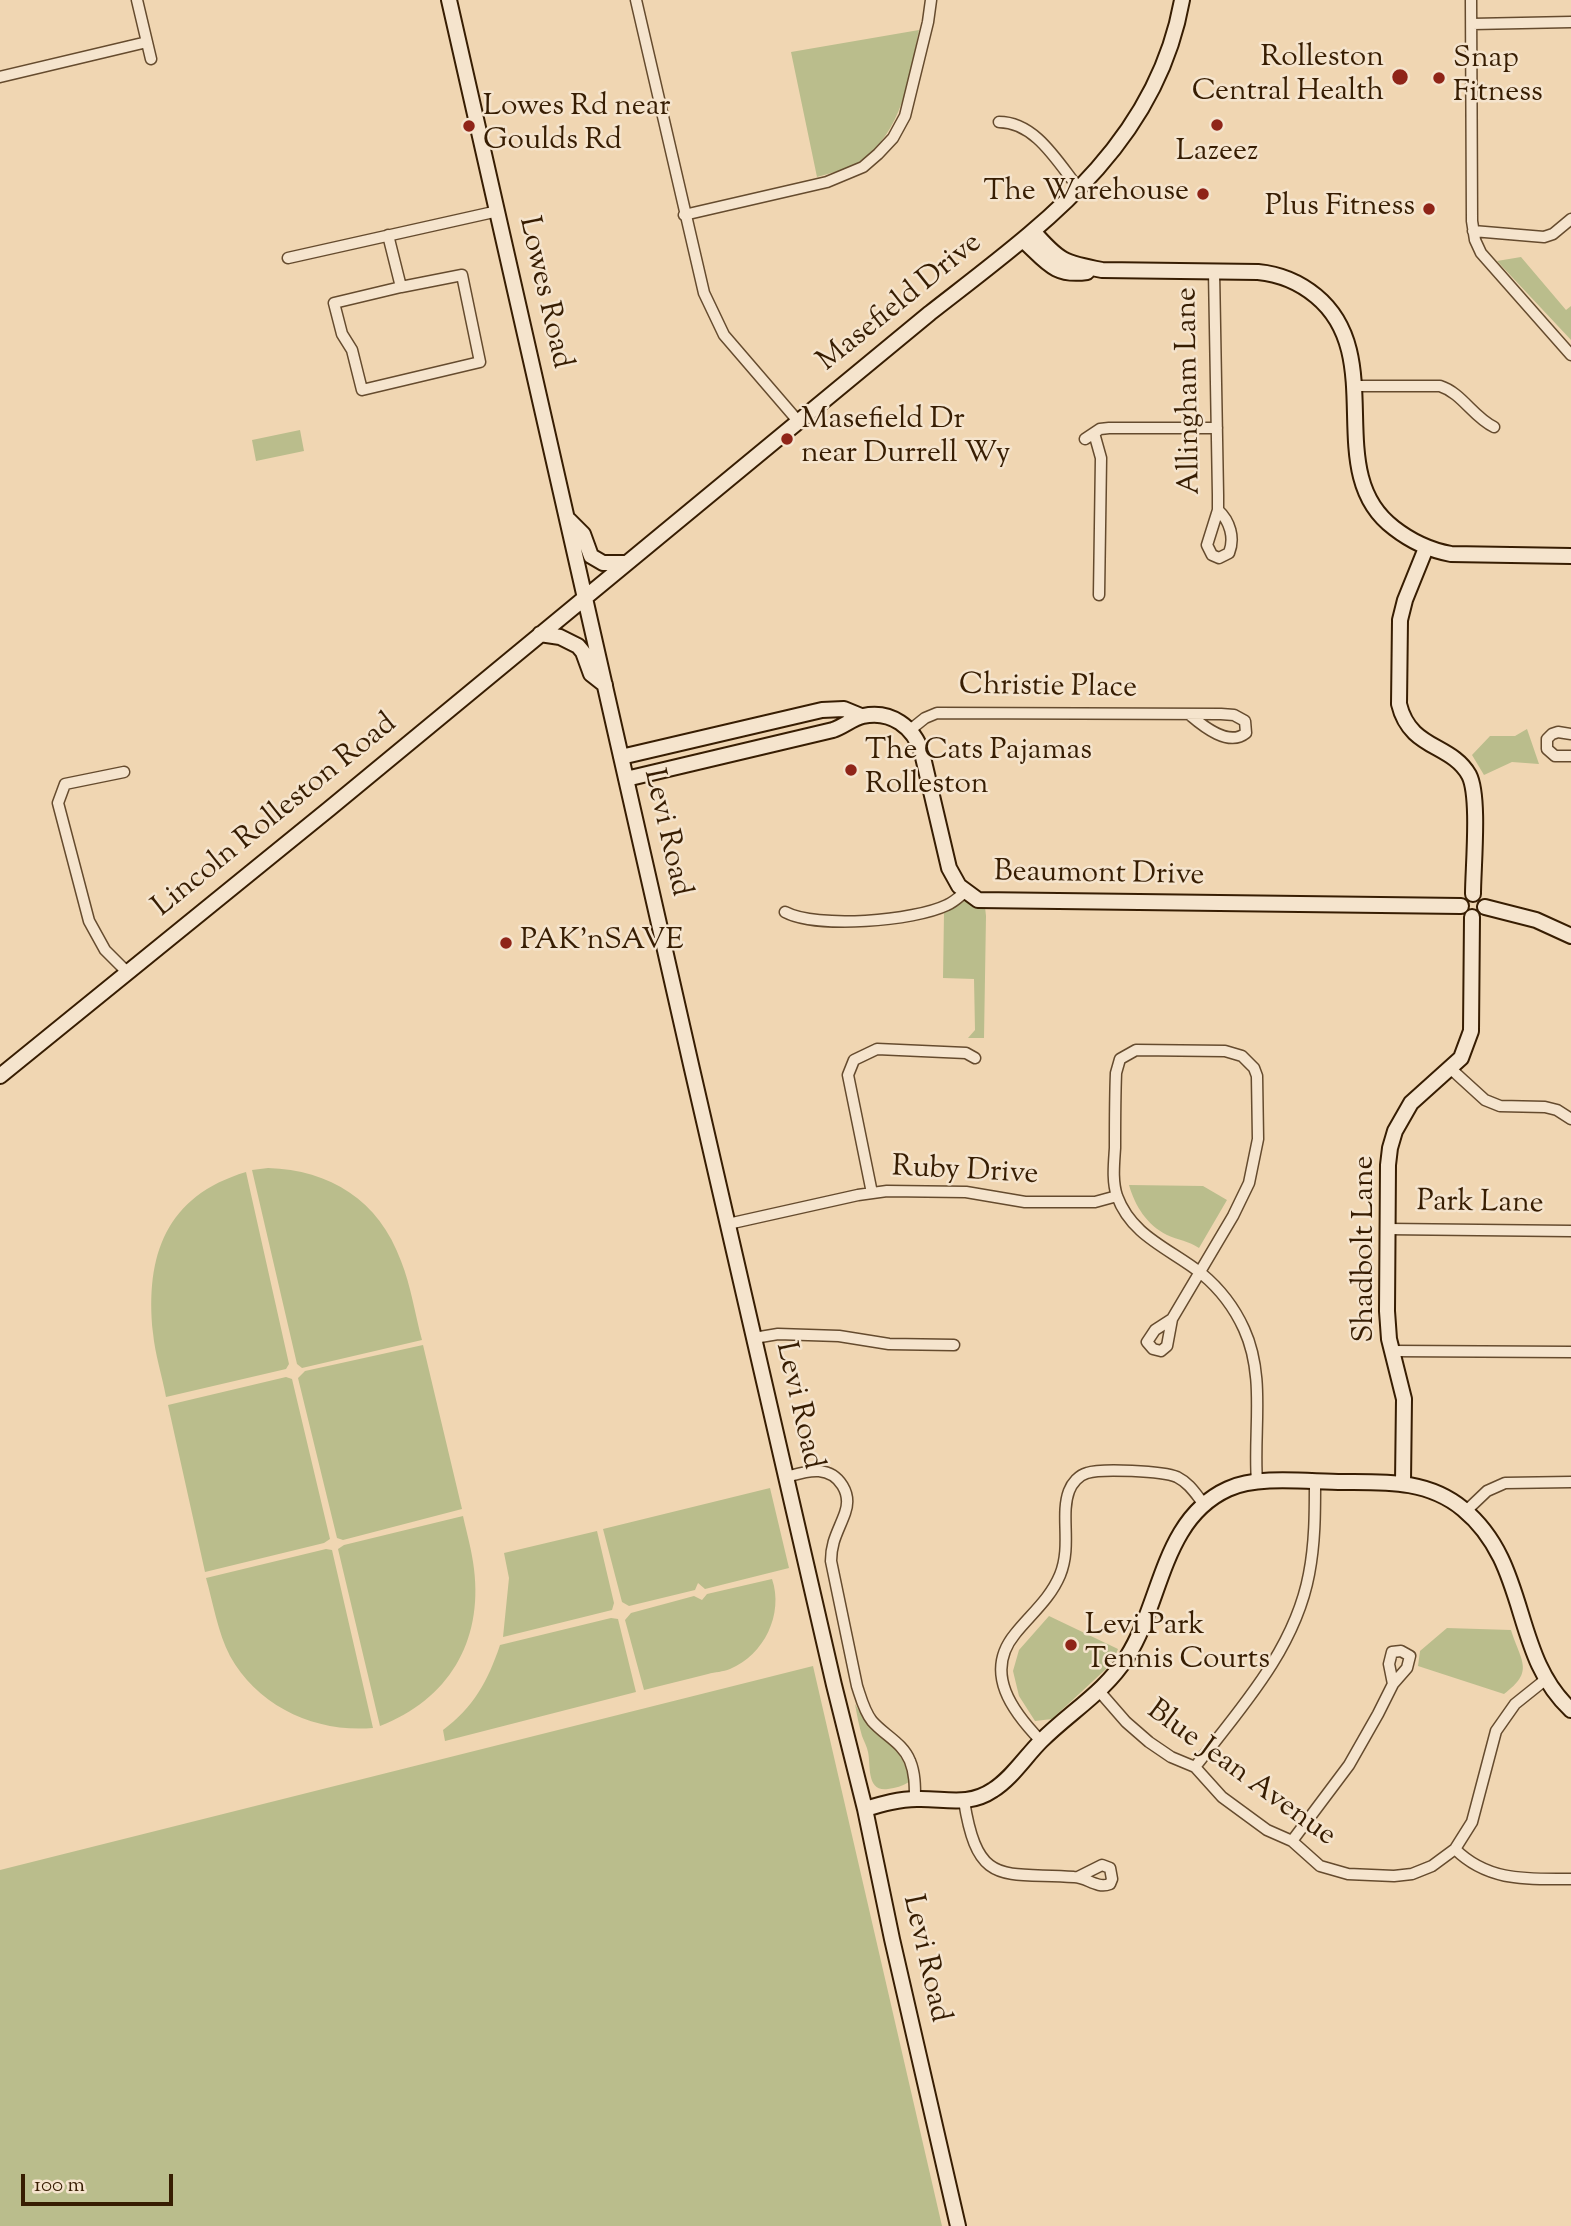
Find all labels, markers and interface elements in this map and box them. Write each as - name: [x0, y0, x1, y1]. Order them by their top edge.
- place label: Rolleston Central Health: [1192, 42, 1384, 112]
- place label: Snap Fitness: [1453, 43, 1543, 113]
- marker: Rolleston Central Health: [1390, 67, 1410, 87]
- marker: Snap Fitness: [1431, 70, 1447, 86]
- place label: Lowes Rd near Goulds Rd: [483, 91, 670, 162]
- marker: Lazeez: [1209, 117, 1225, 133]
- marker: Lowes Rd near Goulds Rd: [461, 118, 477, 134]
- place label: Lazeez: [1176, 136, 1258, 172]
- place label: The Warehouse: [983, 176, 1189, 212]
- marker: The Warehouse: [1195, 186, 1211, 202]
- place label: Plus Fitness: [1265, 191, 1415, 227]
- marker: Plus Fitness: [1421, 201, 1437, 217]
- street label: Lowes Road: [508, 214, 578, 372]
- street label: Masefield Drive: [812, 227, 990, 381]
- street label: Allingham Lane: [1171, 287, 1211, 495]
- place label: Masefield Dr near Durrell Wy: [801, 404, 1010, 474]
- marker: Masefield Dr near Durrell Wy: [779, 431, 795, 447]
- street label: Christie Place: [959, 669, 1137, 709]
- street label: Lincoln Rolleston Road: [147, 707, 405, 927]
- place label: The Cats Pajamas Rolleston: [865, 735, 1092, 806]
- marker: The Cats Pajamas Rolleston: [843, 762, 859, 778]
- street label: Levi Road: [633, 766, 697, 900]
- street label: Beaumont Drive: [993, 856, 1205, 896]
- place label: PAK'nSAVE: [520, 925, 684, 961]
- marker: PAK'nSAVE: [498, 935, 514, 951]
- street label: Ruby Drive: [891, 1151, 1039, 1195]
- street label: Shadbolt Lane: [1349, 1156, 1385, 1342]
- street label: Park Lane: [1416, 1186, 1544, 1224]
- street label: Levi Road: [765, 1339, 829, 1473]
- place label: Levi Park Tennis Courts: [1085, 1610, 1270, 1680]
- marker: Levi Park Tennis Courts: [1063, 1637, 1079, 1653]
- street label: Blue Jean Avenue: [1138, 1694, 1342, 1856]
- street label: Levi Road: [892, 1892, 956, 2026]
- scale bar: [24, 2160, 177, 2204]
- text: 100 m: [34, 2171, 85, 2201]

